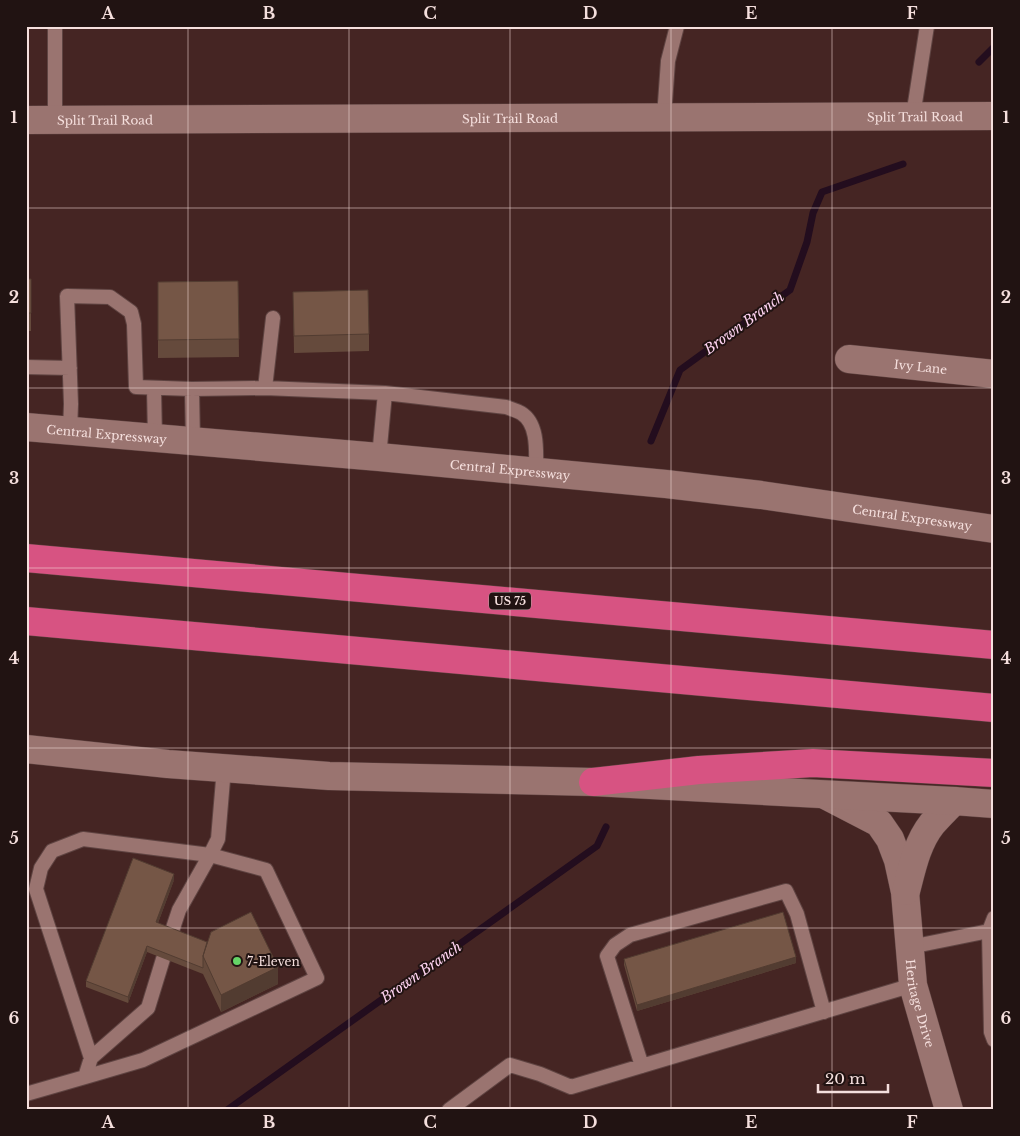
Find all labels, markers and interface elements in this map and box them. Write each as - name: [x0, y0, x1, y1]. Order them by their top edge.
- text: A: [101, 3, 116, 23]
- text: B: [263, 3, 276, 23]
- text: C: [423, 3, 437, 23]
- text: D: [583, 3, 597, 23]
- text: E: [745, 3, 757, 23]
- text: F: [906, 3, 918, 23]
- text: 1: [11, 107, 18, 127]
- text: 1: [1003, 107, 1010, 127]
- street label: Split Trail Road: [867, 109, 963, 124]
- street label: Split Trail Road: [462, 110, 558, 126]
- street label: Split Trail Road: [57, 112, 153, 127]
- text: 2: [9, 287, 19, 307]
- text: 2: [1001, 287, 1011, 307]
- water label: Brown Branch: [700, 288, 788, 359]
- street label: Ivy Lane: [893, 356, 948, 377]
- street label: Central Expressway: [46, 421, 168, 446]
- street label: Central Expressway: [449, 456, 571, 482]
- text: 3: [9, 468, 19, 488]
- text: 3: [1001, 468, 1011, 488]
- street label: Central Expressway: [851, 501, 973, 533]
- road number: US 75: [489, 592, 531, 610]
- text: 4: [9, 648, 19, 668]
- text: 4: [1001, 648, 1011, 668]
- text: 5: [9, 828, 19, 848]
- text: 5: [1001, 828, 1011, 848]
- water label: Brown Branch: [376, 937, 465, 1007]
- place label: 7-Eleven: [247, 954, 300, 969]
- marker: 7-Eleven: [231, 955, 243, 967]
- street label: Heritage Drive: [903, 958, 938, 1049]
- text: 6: [9, 1008, 20, 1028]
- text: 6: [1001, 1008, 1012, 1028]
- scale bar: [818, 1061, 888, 1093]
- text: 20 m: [825, 1069, 865, 1088]
- text: A: [101, 1112, 116, 1132]
- text: B: [263, 1112, 276, 1132]
- text: C: [423, 1112, 437, 1132]
- text: D: [583, 1112, 597, 1132]
- text: E: [745, 1112, 757, 1132]
- text: F: [906, 1112, 918, 1132]

